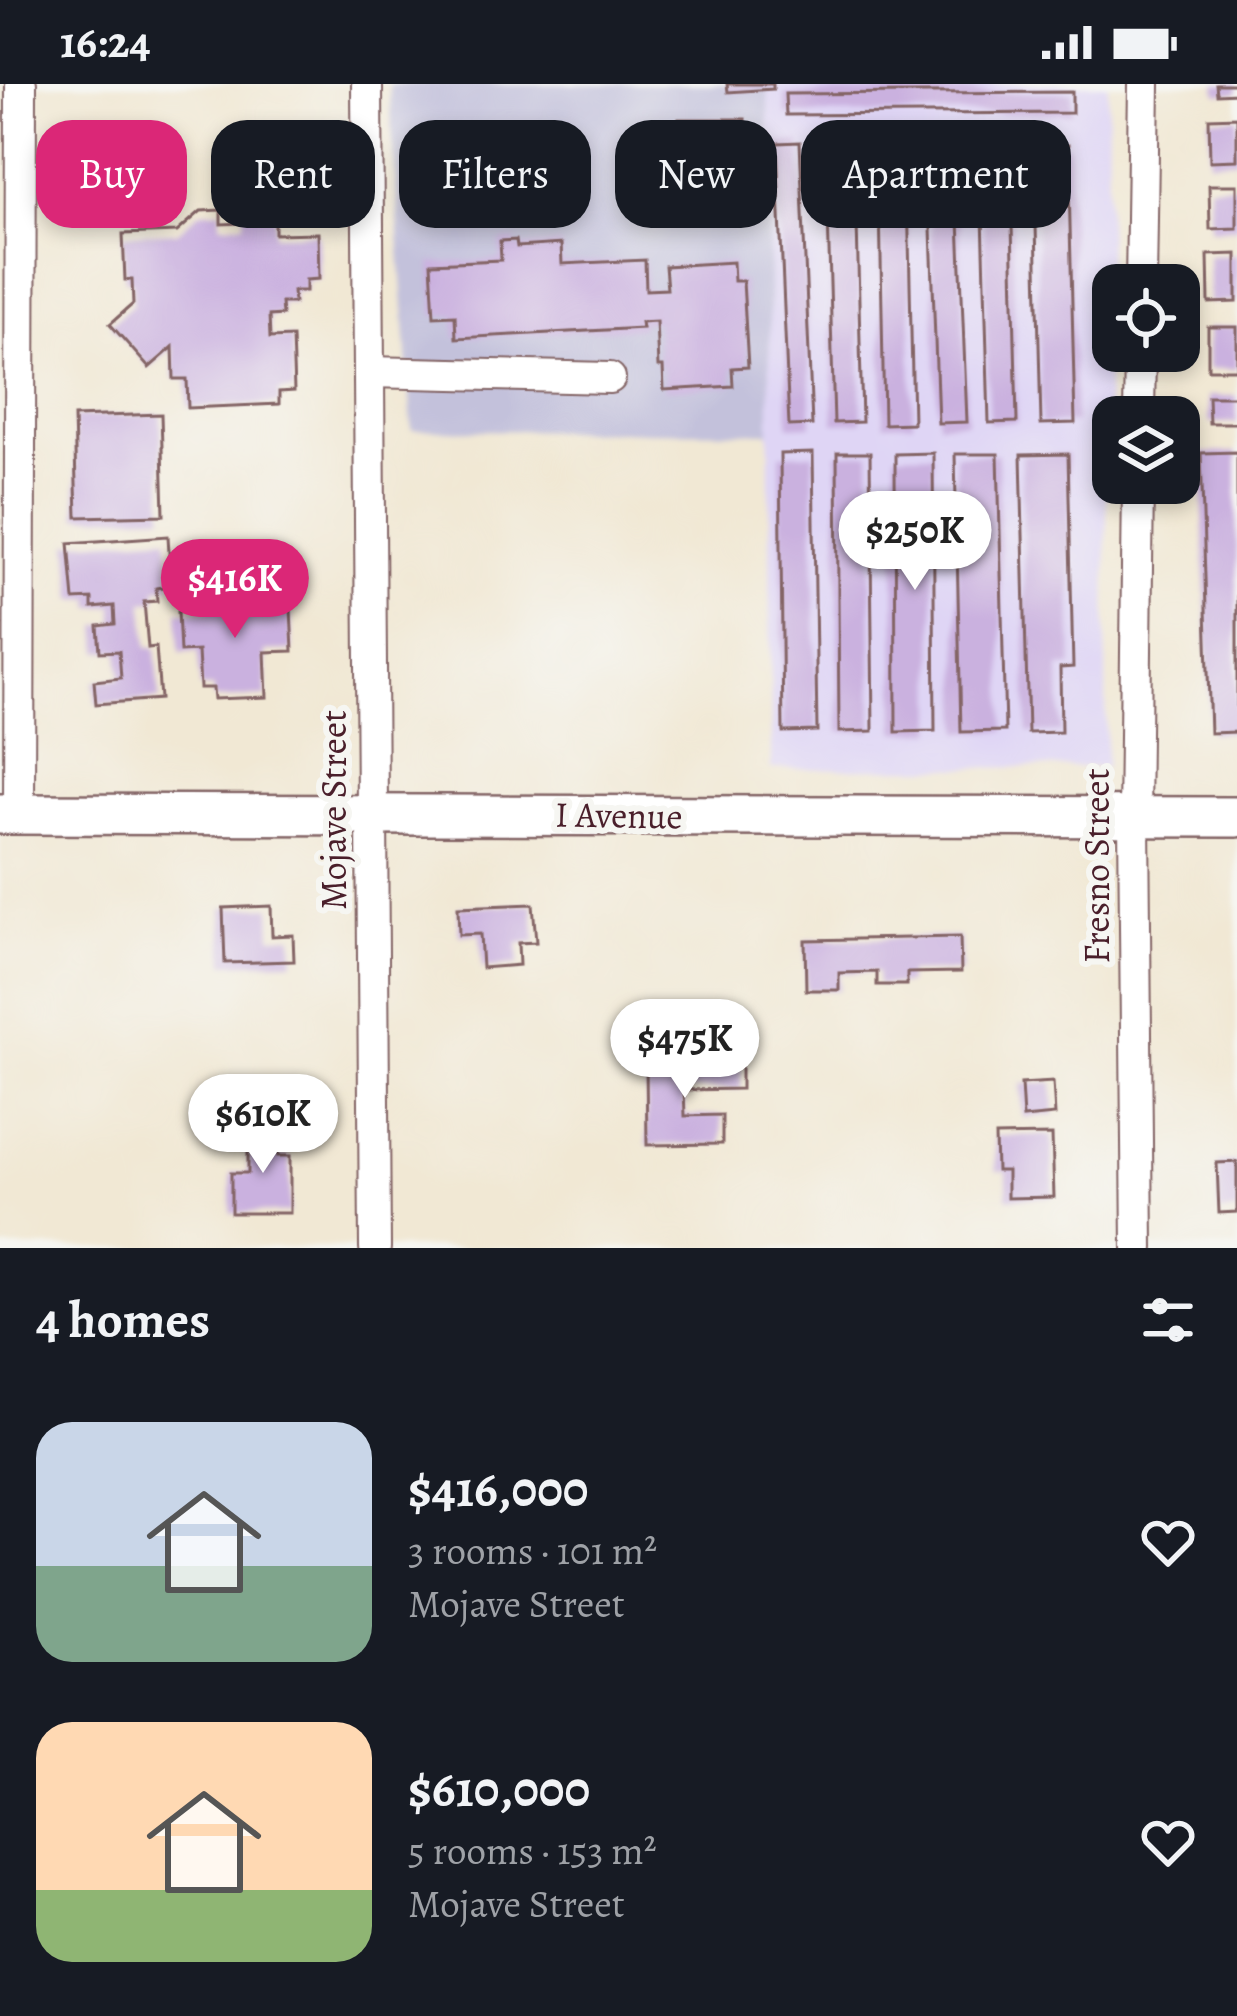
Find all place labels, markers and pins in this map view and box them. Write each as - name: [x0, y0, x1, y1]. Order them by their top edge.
- pin: $250K: [831, 491, 999, 593]
- pin: $416K: [151, 539, 319, 641]
- pin: $475K: [601, 999, 769, 1101]
- pin: $610K: [179, 1074, 347, 1176]

